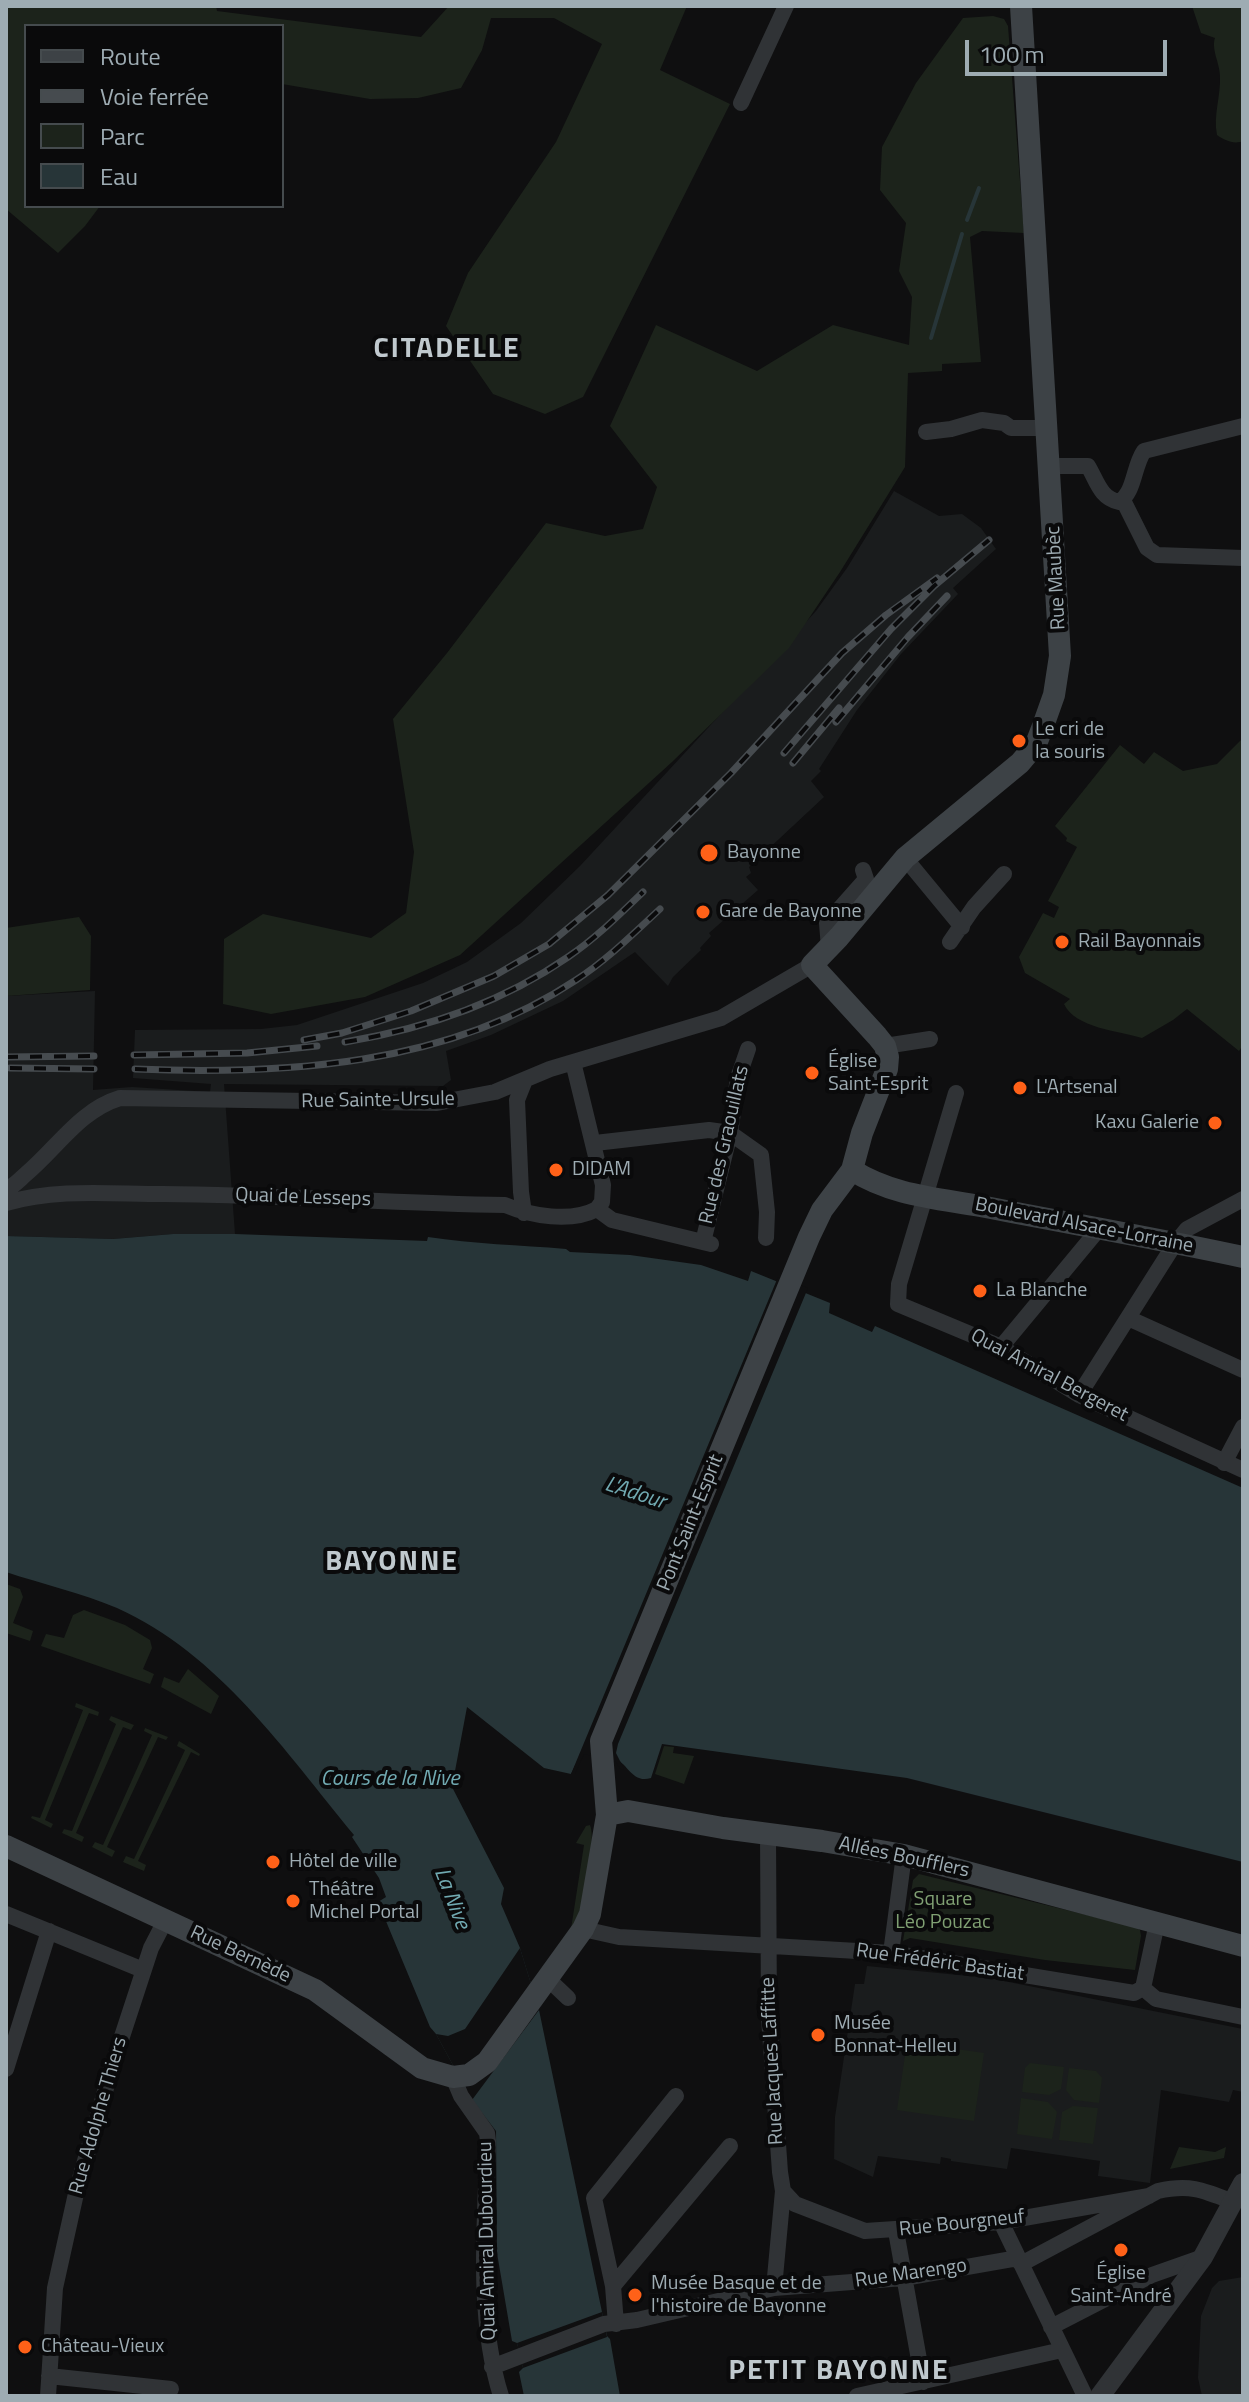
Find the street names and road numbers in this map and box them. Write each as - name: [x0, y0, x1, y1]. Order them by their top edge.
- street label: Rue Maubèc: [1042, 525, 1072, 631]
- street label: Rue des Graouillats: [695, 1063, 755, 1227]
- street label: Rue Sainte-Ursule: [301, 1088, 455, 1114]
- street label: Quai de Lesseps: [235, 1184, 371, 1212]
- street label: Boulevard Alsace-Lorraine: [973, 1193, 1195, 1259]
- street label: Quai Amiral Bergeret: [966, 1324, 1132, 1428]
- street label: Pont Saint-Esprit: [653, 1451, 729, 1595]
- street label: Allées Boufflers: [837, 1832, 971, 1884]
- street label: Rue Bernède: [186, 1921, 294, 1989]
- street label: Rue Frédéric Bastiat: [854, 1939, 1026, 1987]
- street label: Rue Jacques Laffitte: [757, 1976, 789, 2146]
- street label: Rue Adolphe Thiers: [65, 2035, 133, 2197]
- street label: Quai Amiral Dubourdieu: [474, 2141, 502, 2341]
- street label: Rue Bourgneuf: [898, 2205, 1026, 2243]
- street label: Rue Marengo: [854, 2254, 968, 2294]

